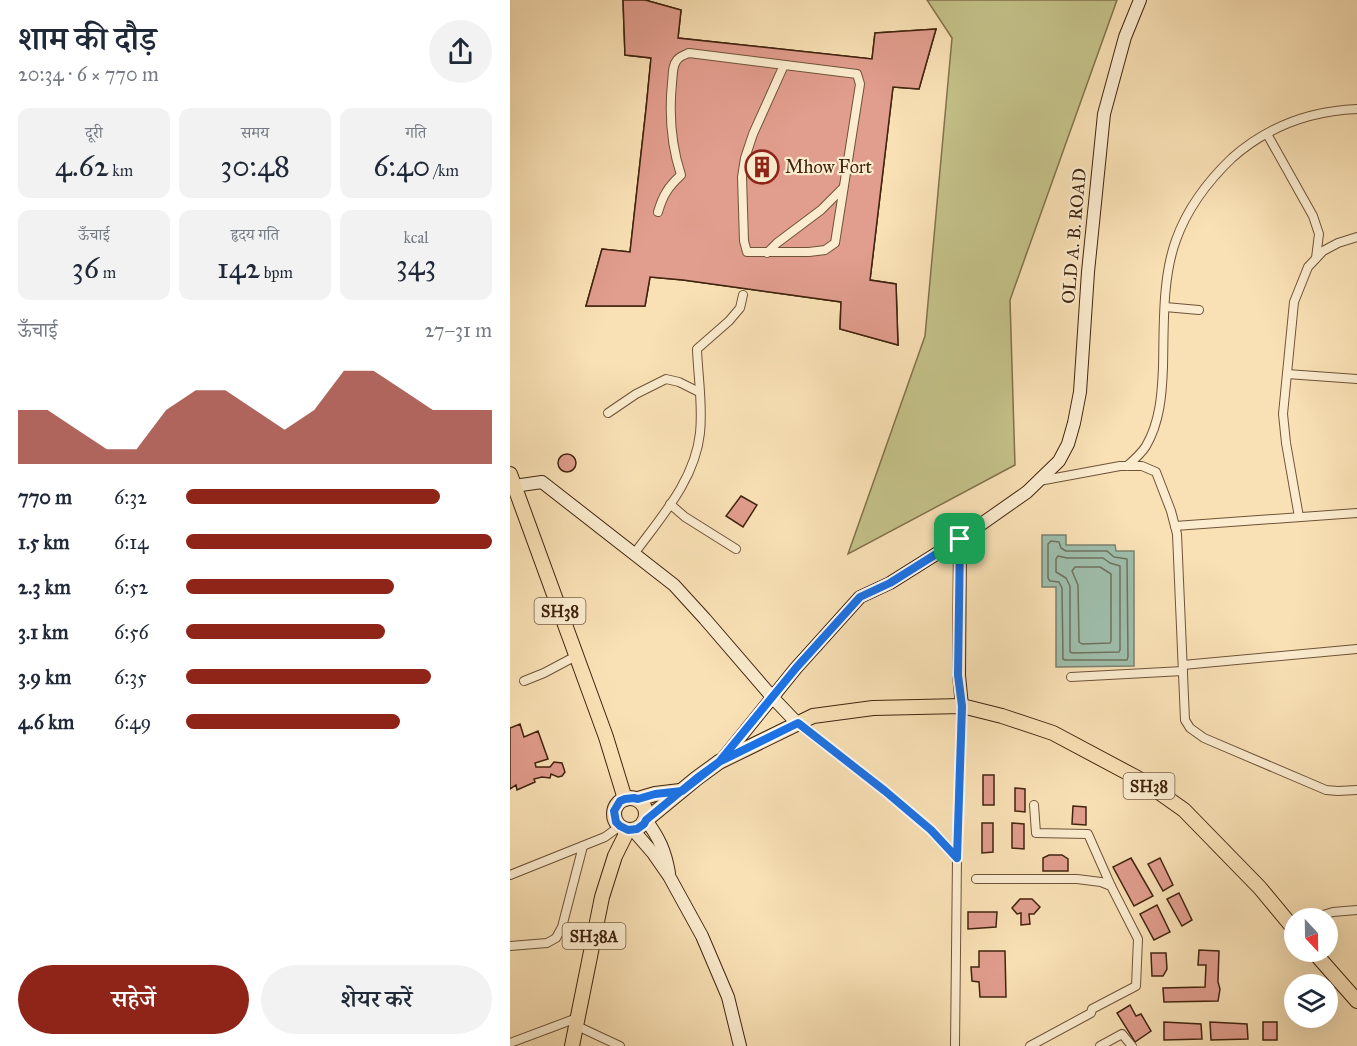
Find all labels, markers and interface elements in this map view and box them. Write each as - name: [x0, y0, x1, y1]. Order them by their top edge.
- text: शाम की दौड़: [18, 19, 156, 59]
- button: share: [429, 20, 492, 83]
- text: 20:34 · 6 × 770 m: [18, 62, 159, 86]
- text: दूरी: [85, 123, 103, 142]
- text: समय: [241, 123, 269, 142]
- text: गति: [406, 123, 426, 142]
- text: 4.62: [55, 148, 109, 184]
- text: 30:48: [220, 148, 290, 184]
- text: 6:40: [373, 148, 430, 184]
- building icon: Mhow Fort: [744, 149, 780, 185]
- place label: Mhow Fort: [785, 156, 873, 178]
- text: km: [109, 161, 133, 180]
- text: /km: [430, 161, 459, 180]
- street label: OLD A. B. ROAD: [1057, 167, 1091, 305]
- text: ऊँचाई: [78, 225, 110, 244]
- text: हृदय गति: [231, 225, 279, 244]
- text: kcal: [403, 228, 429, 247]
- text: 343: [396, 247, 436, 283]
- text: 36: [72, 250, 99, 286]
- text: 142: [217, 250, 260, 286]
- text: m: [99, 263, 116, 282]
- text: bpm: [260, 263, 293, 282]
- text: ऊँचाई: [18, 318, 57, 342]
- text: 27–31 m: [425, 318, 492, 342]
- text: 770 m: [18, 485, 72, 509]
- text: 6:32: [114, 485, 147, 509]
- pin: [934, 513, 985, 564]
- icon: arrive: [943, 522, 976, 555]
- text: 1.5 km: [18, 530, 69, 554]
- text: 6:14: [114, 530, 148, 554]
- text: 2.3 km: [18, 575, 71, 599]
- text: 6:52: [114, 575, 148, 599]
- road number: SH38: [535, 598, 586, 624]
- text: 3.1 km: [18, 620, 68, 644]
- text: 6:56: [114, 620, 149, 644]
- text: 3.9 km: [18, 665, 71, 689]
- text: 6:35: [114, 665, 147, 689]
- text: 4.6 km: [18, 710, 74, 734]
- text: 6:49: [114, 710, 151, 734]
- road number: SH38: [1124, 773, 1174, 799]
- north arrow: [1284, 908, 1338, 962]
- map controls: [1284, 908, 1338, 1028]
- road number: SH38A: [562, 923, 626, 949]
- button: सहेजें: [18, 965, 249, 1034]
- button: शेयर करें: [261, 965, 492, 1034]
- button: layers: [1284, 974, 1338, 1028]

